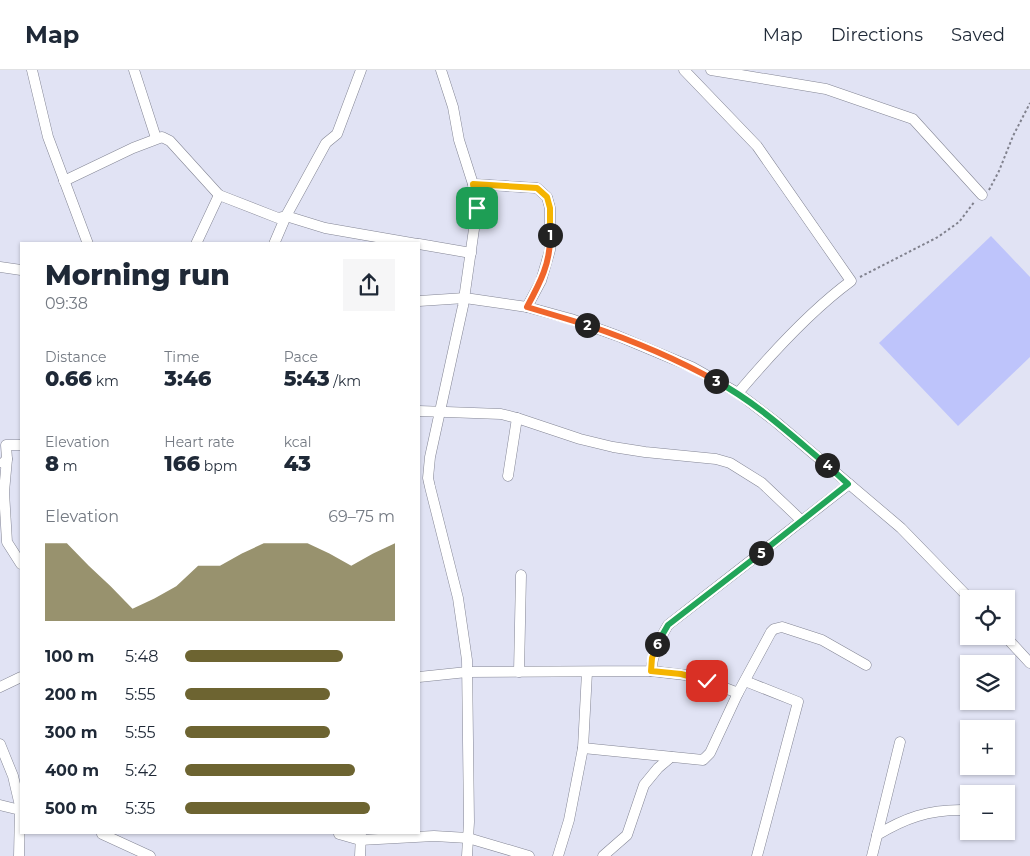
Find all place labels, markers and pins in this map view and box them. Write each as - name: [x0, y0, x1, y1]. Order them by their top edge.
- pin: [456, 187, 498, 229]
- pin: 1: [538, 222, 562, 248]
- pin: 2: [574, 312, 600, 338]
- pin: 3: [704, 368, 728, 394]
- pin: 4: [814, 452, 840, 478]
- pin: 5: [748, 540, 774, 566]
- pin: 6: [644, 632, 670, 656]
- pin: [686, 660, 728, 702]

